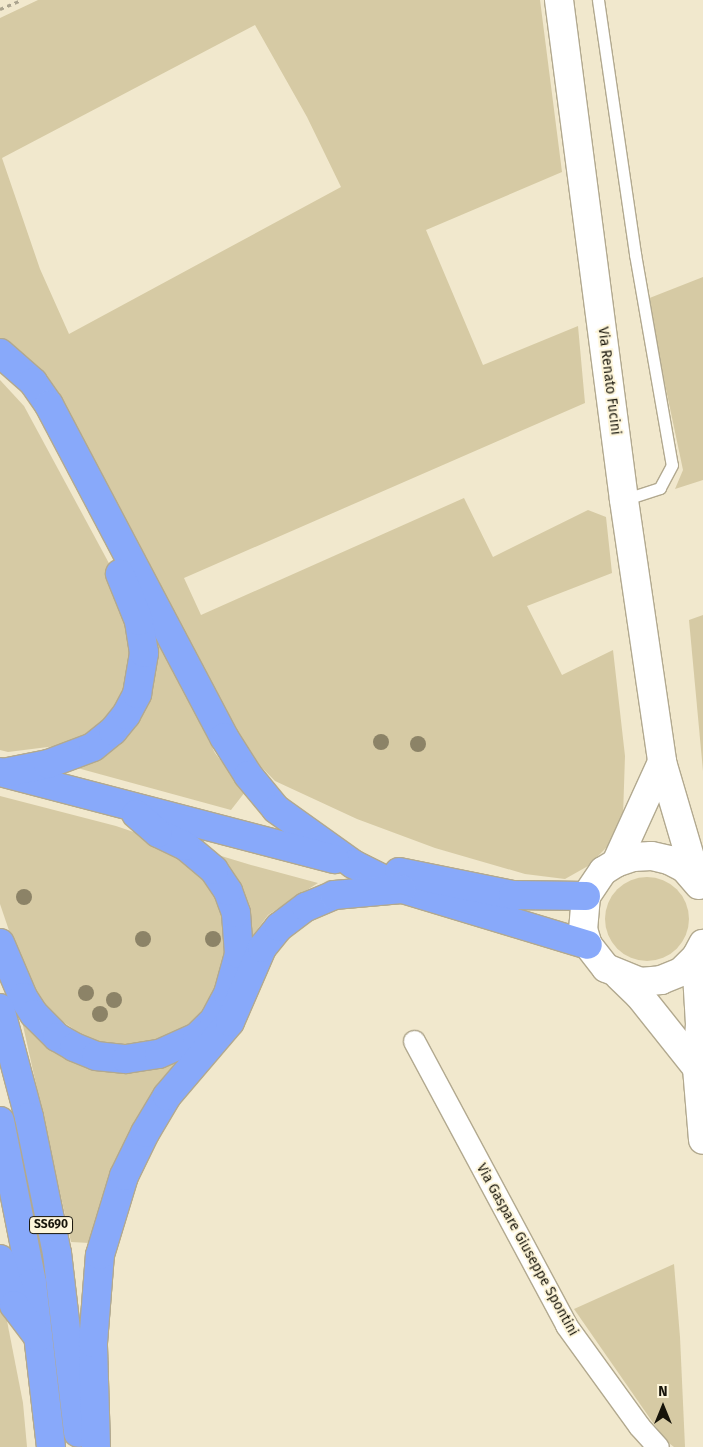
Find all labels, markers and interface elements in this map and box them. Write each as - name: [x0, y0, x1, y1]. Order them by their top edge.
- street label: Via Renato Fucini: [594, 326, 624, 436]
- street label: Via Gaspare Giuseppe Spontini: [472, 1161, 582, 1339]
- road number: SS690: [28, 1216, 74, 1234]
- north arrow: [638, 1382, 688, 1432]
- text: N: [658, 1383, 668, 1400]

